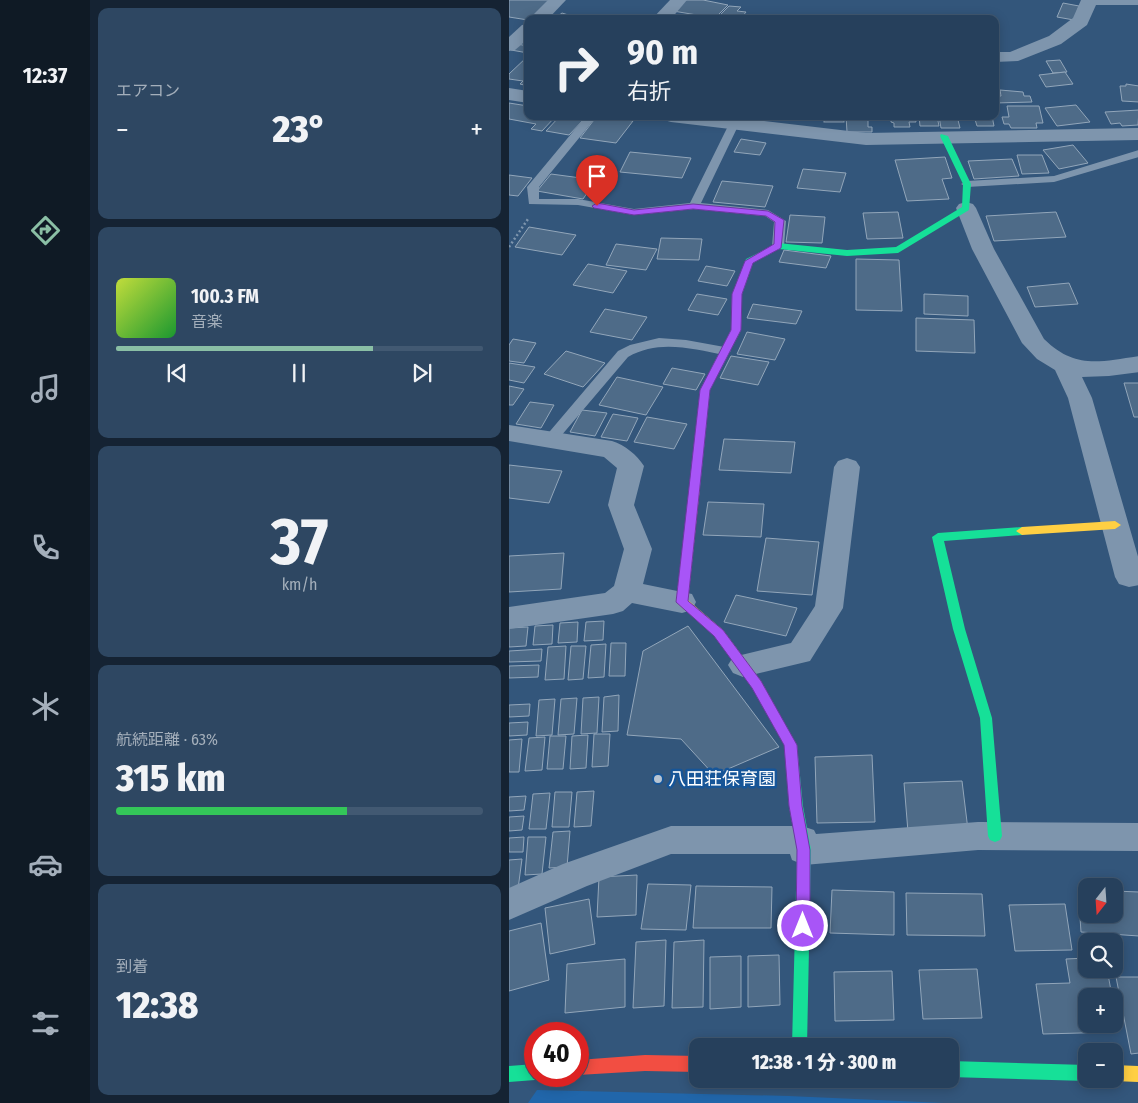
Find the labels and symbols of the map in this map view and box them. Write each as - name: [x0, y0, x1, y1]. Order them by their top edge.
- pin: [576, 155, 618, 206]
- place label: 八田荘保育園: [668, 768, 776, 790]
- marker: 八田荘保育園: [652, 773, 664, 785]
- north arrow: [1078, 878, 1123, 922]
- position arrow: [776, 899, 828, 951]
- speed limit sign: 40: [524, 1022, 589, 1087]

